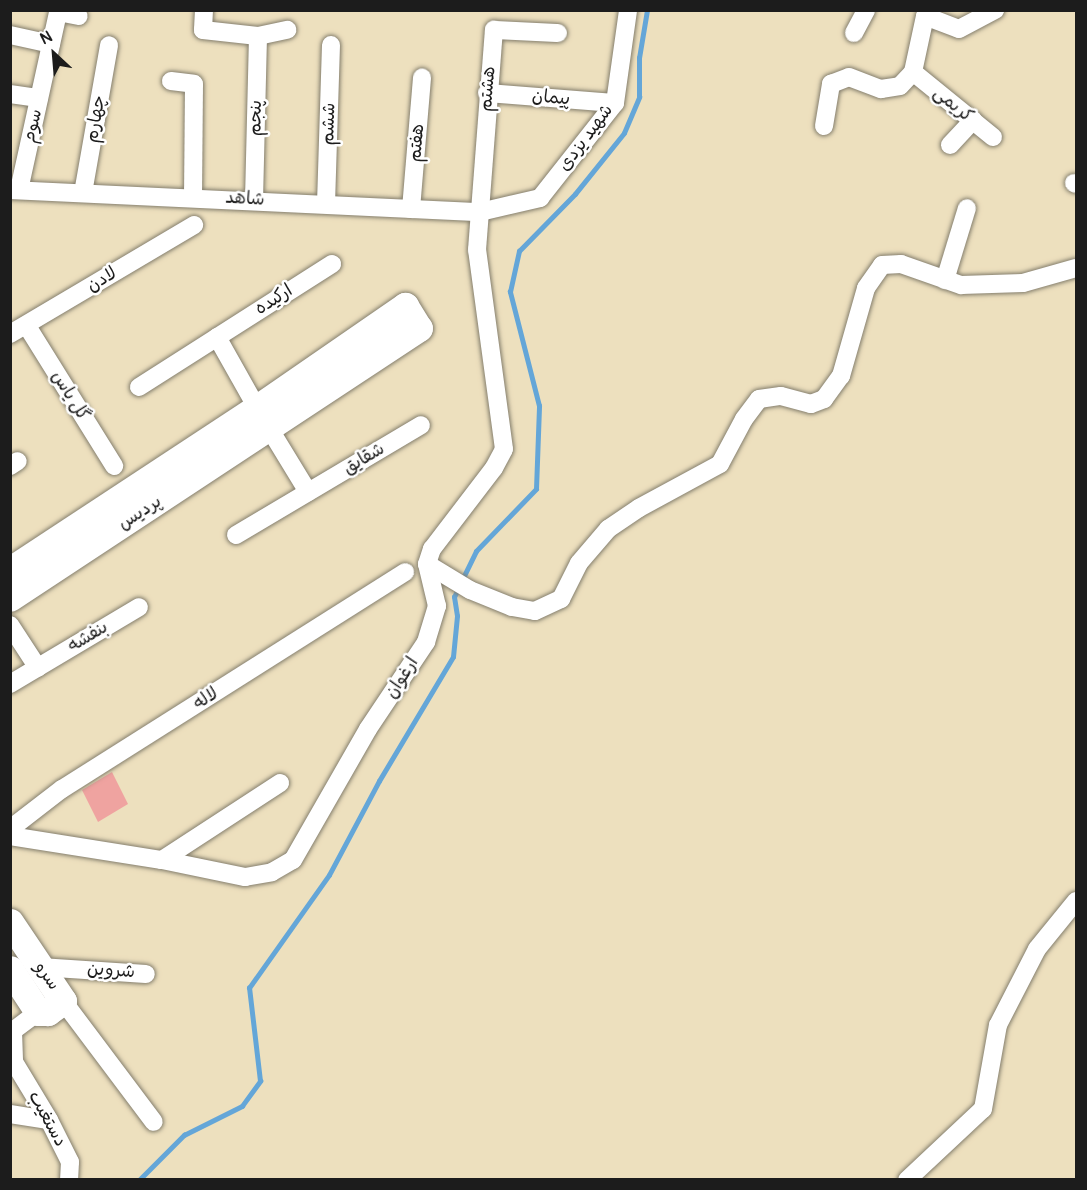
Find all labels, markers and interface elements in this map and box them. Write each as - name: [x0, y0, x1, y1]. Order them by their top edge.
- north arrow: [24, 24, 84, 84]
- text: N: [37, 26, 55, 49]
- street label: هشتم: [475, 65, 501, 113]
- street label: کریمی: [929, 82, 977, 128]
- street label: پیمان: [531, 86, 571, 110]
- street label: چهارم: [81, 94, 111, 144]
- street label: پنجم: [245, 100, 267, 136]
- street label: شهید یزدی: [554, 100, 618, 176]
- street label: ششم: [317, 102, 341, 146]
- street label: سوم: [19, 107, 47, 145]
- street label: هفتم: [405, 123, 429, 163]
- street label: شاهد: [225, 187, 265, 211]
- street label: لادن: [83, 263, 121, 297]
- street label: ارکیده: [251, 280, 297, 320]
- street label: گل یاس: [46, 367, 94, 425]
- street label: شقایق: [339, 438, 389, 480]
- street label: پردیس: [114, 491, 166, 535]
- street label: بنفشه: [64, 617, 112, 657]
- street label: ارغوان: [381, 653, 423, 703]
- street label: لاله: [190, 683, 222, 715]
- street label: سرو: [30, 958, 64, 994]
- street label: شروین: [86, 959, 136, 983]
- street label: دستغیب: [23, 1088, 71, 1150]

